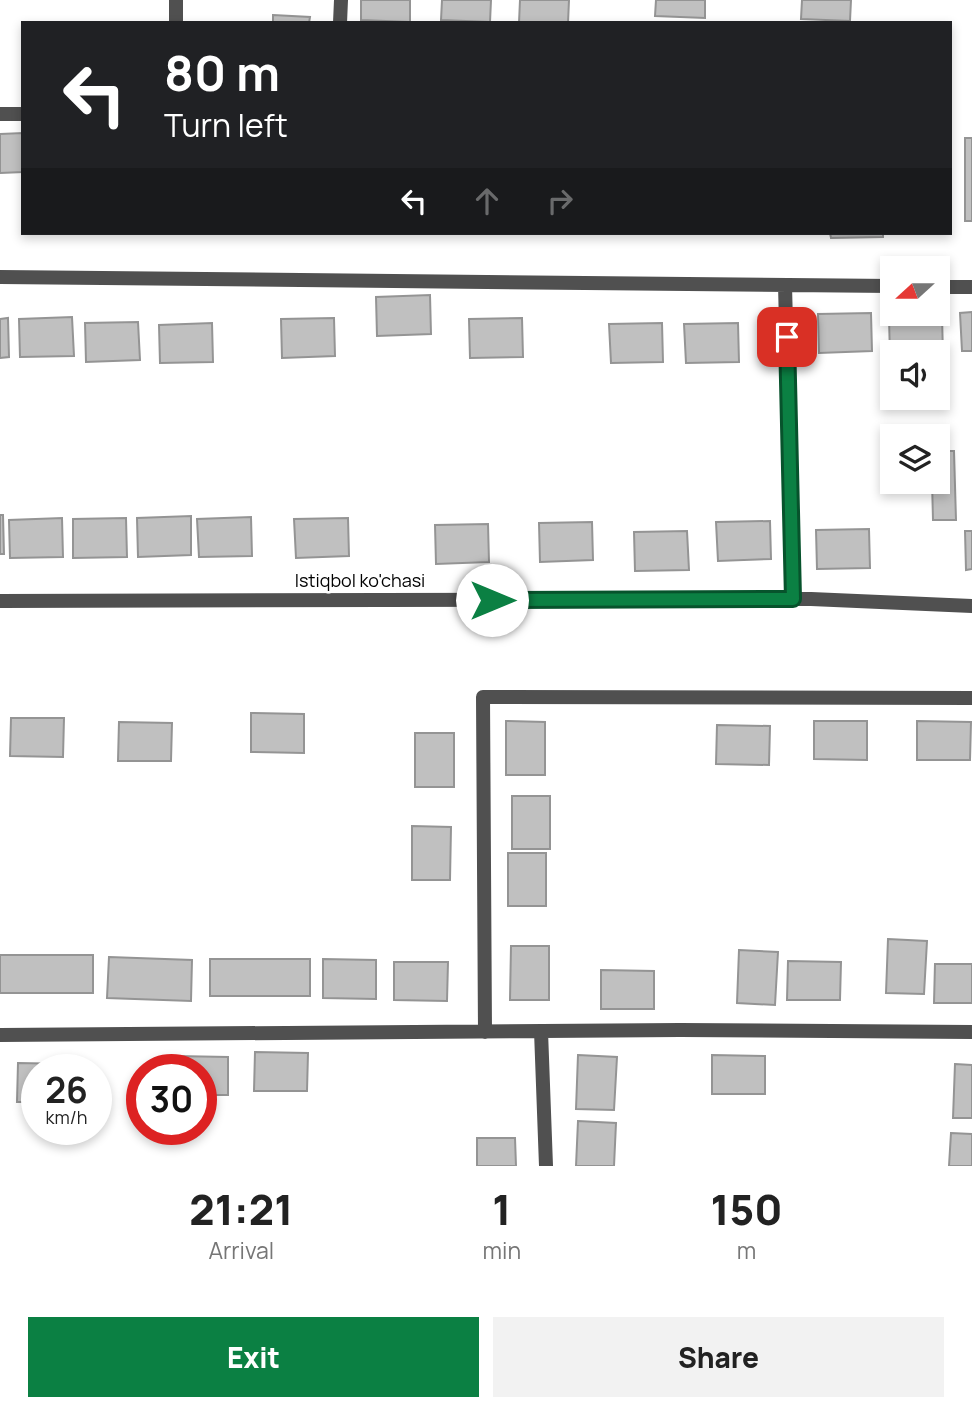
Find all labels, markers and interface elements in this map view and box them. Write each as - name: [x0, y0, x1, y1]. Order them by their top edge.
- text: 80 m: [164, 39, 280, 106]
- icon: left: [49, 49, 140, 140]
- text: Turn left: [164, 103, 288, 147]
- icon: left: [395, 182, 433, 220]
- icon: ahead: [468, 182, 506, 220]
- icon: right: [541, 182, 579, 220]
- north arrow: [880, 256, 950, 326]
- map controls: [880, 256, 950, 494]
- pin: [757, 307, 817, 367]
- icon: arrive: [768, 318, 806, 356]
- button: sound: [880, 340, 950, 410]
- button: layers: [880, 424, 950, 494]
- position arrow: [455, 563, 529, 637]
- street label: Istiqbol ko'chasi: [295, 568, 425, 592]
- speed limit sign: 30: [126, 1054, 217, 1145]
- text: 26: [45, 1066, 88, 1114]
- text: km/h: [46, 1105, 87, 1129]
- text: 21:21: [189, 1180, 293, 1238]
- text: 1: [492, 1180, 511, 1238]
- text: 150: [711, 1180, 783, 1238]
- text: Arrival: [208, 1234, 274, 1266]
- text: min: [483, 1234, 521, 1266]
- text: m: [737, 1234, 756, 1266]
- button: Exit: [28, 1317, 479, 1397]
- button: Share: [493, 1317, 944, 1397]

